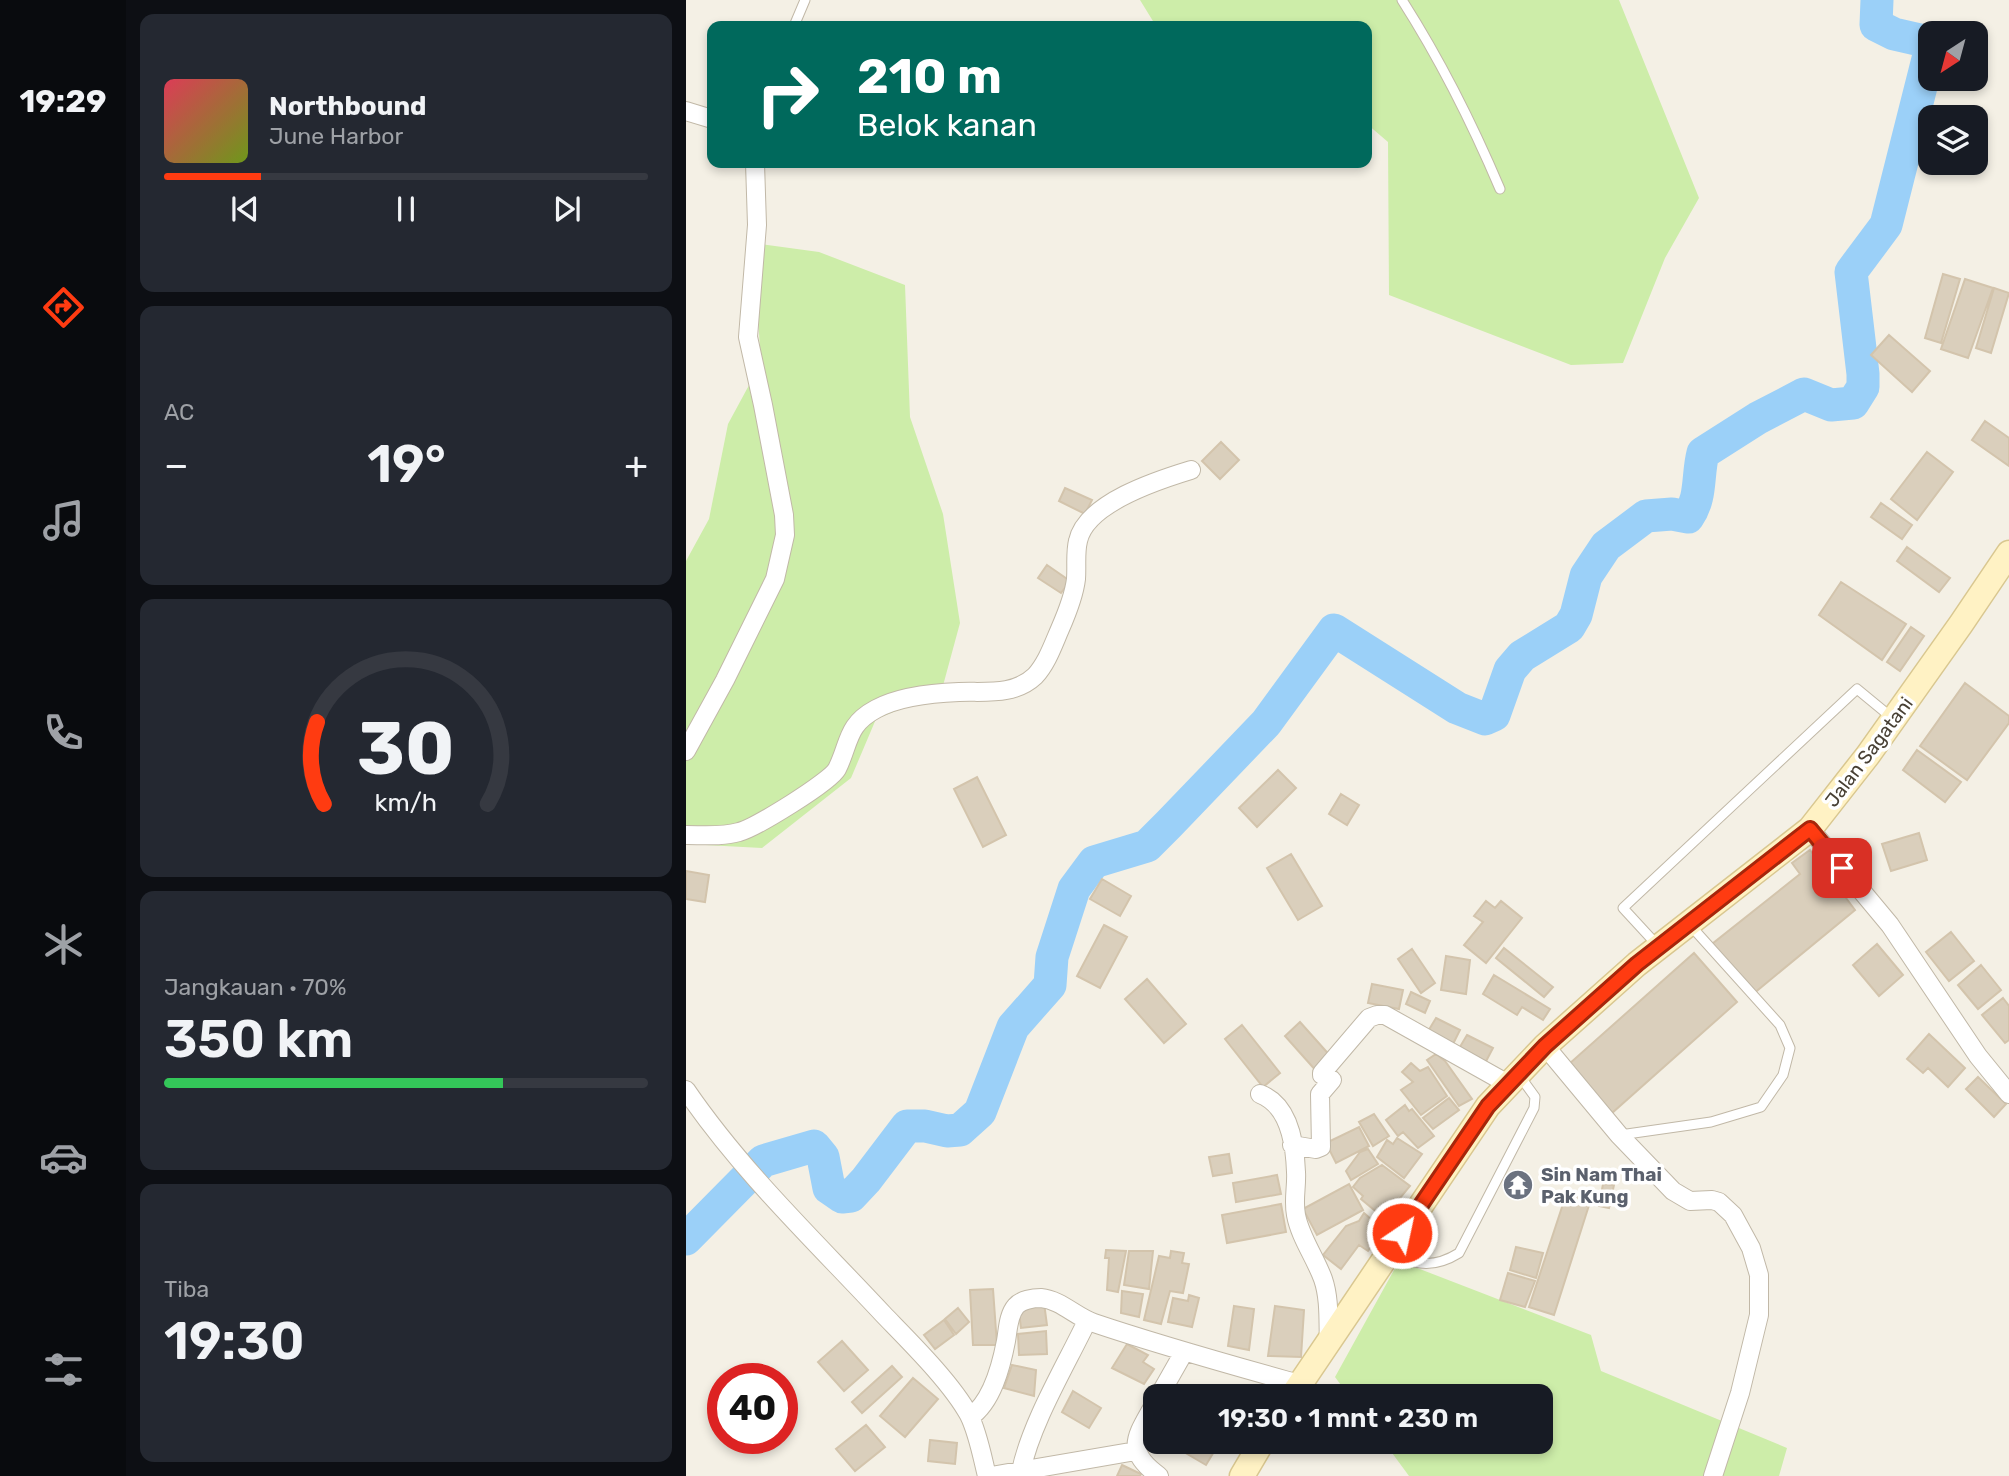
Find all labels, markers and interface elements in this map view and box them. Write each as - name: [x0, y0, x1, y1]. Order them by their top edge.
- north arrow: [1918, 21, 1988, 91]
- map controls: [1918, 21, 1988, 175]
- text: 210 m: [857, 47, 1002, 105]
- icon: right: [742, 49, 833, 140]
- text: 19:29: [19, 82, 107, 120]
- text: Northbound: [269, 91, 427, 122]
- button: layers: [1918, 105, 1988, 175]
- text: Belok kanan: [857, 106, 1037, 144]
- text: June Harbor: [269, 122, 403, 150]
- icon: previous: [226, 190, 264, 228]
- icon: pause: [387, 190, 425, 228]
- icon: next: [548, 190, 586, 228]
- icon: directions: [39, 283, 88, 332]
- text: AC: [164, 398, 194, 426]
- text: 19°: [367, 433, 446, 495]
- text: −: [164, 442, 189, 488]
- text: +: [624, 442, 648, 488]
- icon: music: [39, 496, 88, 545]
- street label: Jalan Sagatani: [1820, 692, 1918, 812]
- text: 30: [357, 706, 455, 792]
- icon: phone: [39, 708, 88, 757]
- text: km/h: [375, 788, 437, 817]
- pin: [1812, 838, 1872, 898]
- icon: arrive: [1823, 849, 1861, 887]
- icon: climate: [39, 920, 88, 969]
- text: Jangkauan · 70%: [164, 973, 346, 1001]
- text: 350 km: [164, 1008, 353, 1070]
- icon: car: [39, 1133, 88, 1182]
- place label: Sin Nam Thai Pak Kung: [1541, 1163, 1662, 1208]
- temple icon: Sin Nam Thai Pak Kung: [1501, 1168, 1535, 1202]
- position arrow: [1365, 1196, 1439, 1270]
- text: Tiba: [164, 1275, 209, 1303]
- text: 19:30: [164, 1310, 305, 1372]
- icon: filters: [39, 1345, 88, 1394]
- speed limit sign: 40: [707, 1363, 798, 1454]
- text: 19:30 · 1 mnt · 230 m: [1218, 1403, 1478, 1434]

